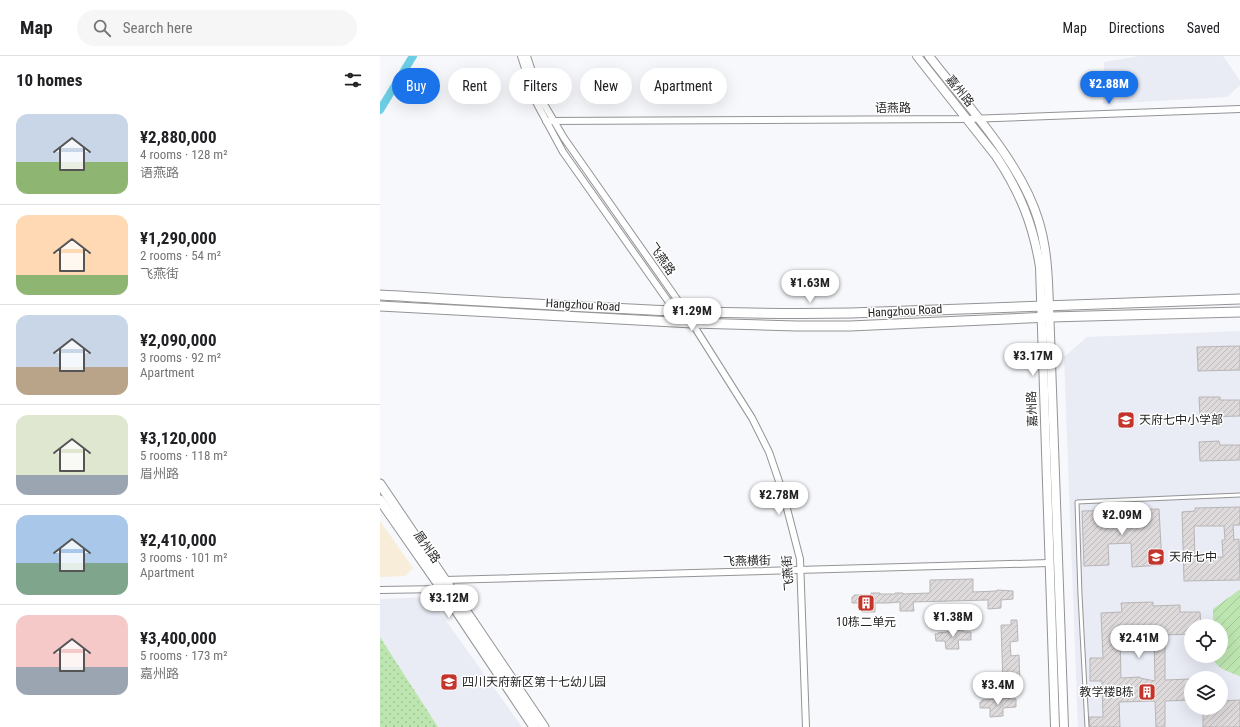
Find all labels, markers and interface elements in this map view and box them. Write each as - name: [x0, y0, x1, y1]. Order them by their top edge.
- search box: [77, 10, 357, 46]
- text: Map: [20, 16, 53, 39]
- icon: search: [91, 17, 113, 39]
- text: Search here: [123, 19, 193, 37]
- text: Map: [1063, 20, 1087, 36]
- text: Directions: [1109, 20, 1165, 36]
- text: Saved: [1187, 20, 1220, 36]
- chip: Buy: [392, 68, 440, 104]
- chip: Rent: [448, 68, 501, 104]
- chip: Filters: [509, 68, 572, 104]
- chip: New: [580, 68, 632, 104]
- chip: Apartment: [640, 68, 727, 104]
- icon: filters: [342, 69, 364, 91]
- text: 10 homes: [16, 70, 82, 90]
- pin: ¥2.88M: [1076, 71, 1142, 105]
- street label: 嘉州路: [943, 73, 977, 109]
- text: ¥2.88M: [1089, 76, 1129, 91]
- street label: 语燕路: [875, 101, 911, 115]
- text: ¥2,880,000: [140, 127, 217, 147]
- icon: home: [48, 130, 96, 178]
- text: 4 rooms · 128 m²: [140, 147, 227, 162]
- text: 语燕路: [140, 165, 179, 180]
- text: ¥1,290,000: [140, 228, 217, 248]
- icon: home: [48, 231, 96, 279]
- street label: 飞燕路: [646, 240, 678, 278]
- text: 2 rooms · 54 m²: [140, 248, 221, 263]
- text: 飞燕街: [140, 266, 179, 281]
- pin: ¥1.63M: [777, 270, 843, 304]
- text: ¥1.63M: [790, 275, 830, 290]
- street label: Hangzhou Road: [545, 296, 621, 314]
- pin: ¥1.29M: [659, 298, 725, 332]
- street label: Hangzhou Road: [867, 302, 943, 320]
- text: ¥1.29M: [672, 303, 712, 318]
- text: ¥2,090,000: [140, 330, 217, 350]
- icon: home: [48, 331, 96, 379]
- pin: ¥3.17M: [1000, 343, 1066, 377]
- text: ¥3.17M: [1013, 348, 1053, 363]
- text: 3 rooms · 92 m²: [140, 350, 221, 365]
- text: Apartment: [140, 365, 194, 380]
- street label: 嘉州路: [1024, 391, 1040, 427]
- school or university icon: 天府七中小学部: [1116, 410, 1136, 430]
- place label: 天府七中小学部: [1139, 413, 1223, 427]
- text: ¥3,120,000: [140, 428, 217, 448]
- icon: home: [48, 431, 96, 479]
- text: 5 rooms · 118 m²: [140, 448, 227, 463]
- text: 眉州路: [140, 466, 179, 481]
- pin: ¥2.78M: [746, 482, 812, 516]
- text: ¥2.78M: [759, 487, 799, 502]
- pin: ¥2.09M: [1089, 502, 1155, 536]
- text: ¥2.09M: [1102, 507, 1142, 522]
- street label: 眉州路: [411, 528, 443, 566]
- text: ¥2,410,000: [140, 530, 217, 550]
- icon: home: [48, 531, 96, 579]
- school or university icon: 天府七中: [1146, 547, 1166, 567]
- text: 3 rooms · 101 m²: [140, 550, 227, 565]
- place label: 天府七中: [1169, 550, 1217, 564]
- street label: 飞燕横街: [723, 554, 771, 568]
- street label: 飞燕街: [779, 554, 797, 592]
- text: Apartment: [140, 565, 194, 580]
- pin: ¥3.12M: [416, 585, 482, 619]
- text: ¥3.12M: [429, 590, 469, 605]
- building icon: 10栋二单元: [856, 593, 876, 613]
- pin: ¥1.38M: [920, 604, 986, 638]
- text: ¥1.38M: [933, 609, 973, 624]
- place label: 10栋二单元: [836, 615, 896, 629]
- map controls: [1184, 619, 1228, 715]
- button: locate: [1184, 619, 1228, 663]
- pin: ¥2.41M: [1106, 625, 1172, 659]
- text: ¥3,400,000: [140, 628, 217, 648]
- text: ¥2.41M: [1119, 630, 1159, 645]
- icon: home: [48, 631, 96, 679]
- text: 5 rooms · 173 m²: [140, 648, 227, 663]
- text: 嘉州路: [140, 666, 179, 681]
- button: layers: [1184, 671, 1228, 715]
- school or university icon: 四川天府新区第十七幼儿园: [439, 672, 459, 692]
- pin: ¥3.4M: [970, 672, 1026, 706]
- place label: 四川天府新区第十七幼儿园: [462, 675, 606, 689]
- text: ¥3.4M: [982, 677, 1014, 692]
- building icon: 教学楼B栋: [1137, 682, 1157, 702]
- place label: 教学楼B栋: [1079, 685, 1134, 699]

